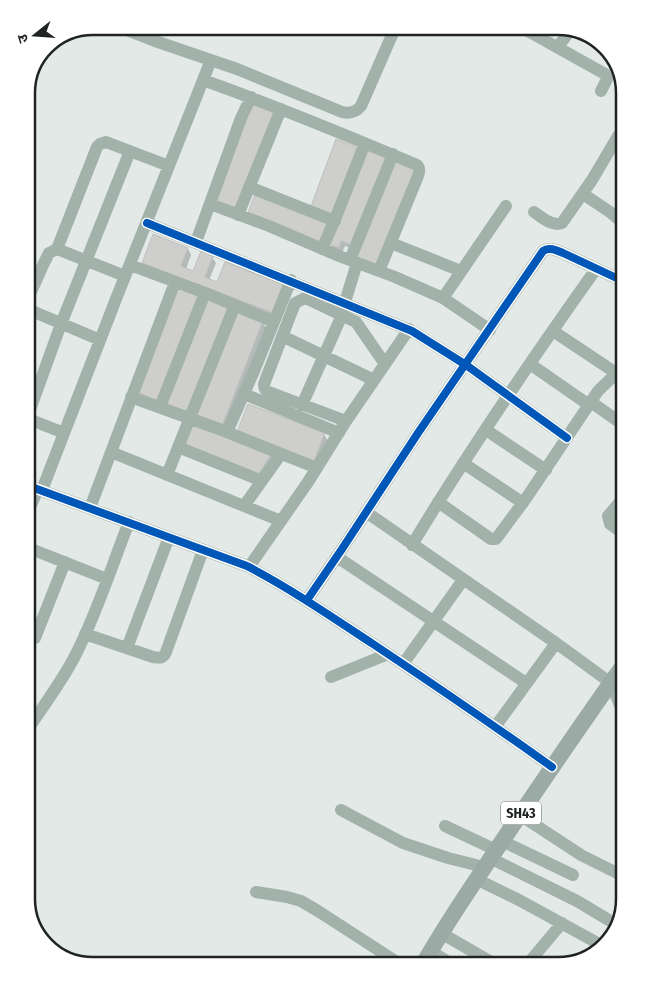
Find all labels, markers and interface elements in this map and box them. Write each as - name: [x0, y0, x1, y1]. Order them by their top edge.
- north arrow: [10, 10, 60, 60]
- text: उ: [13, 31, 32, 45]
- road number: SH43: [501, 801, 541, 824]

